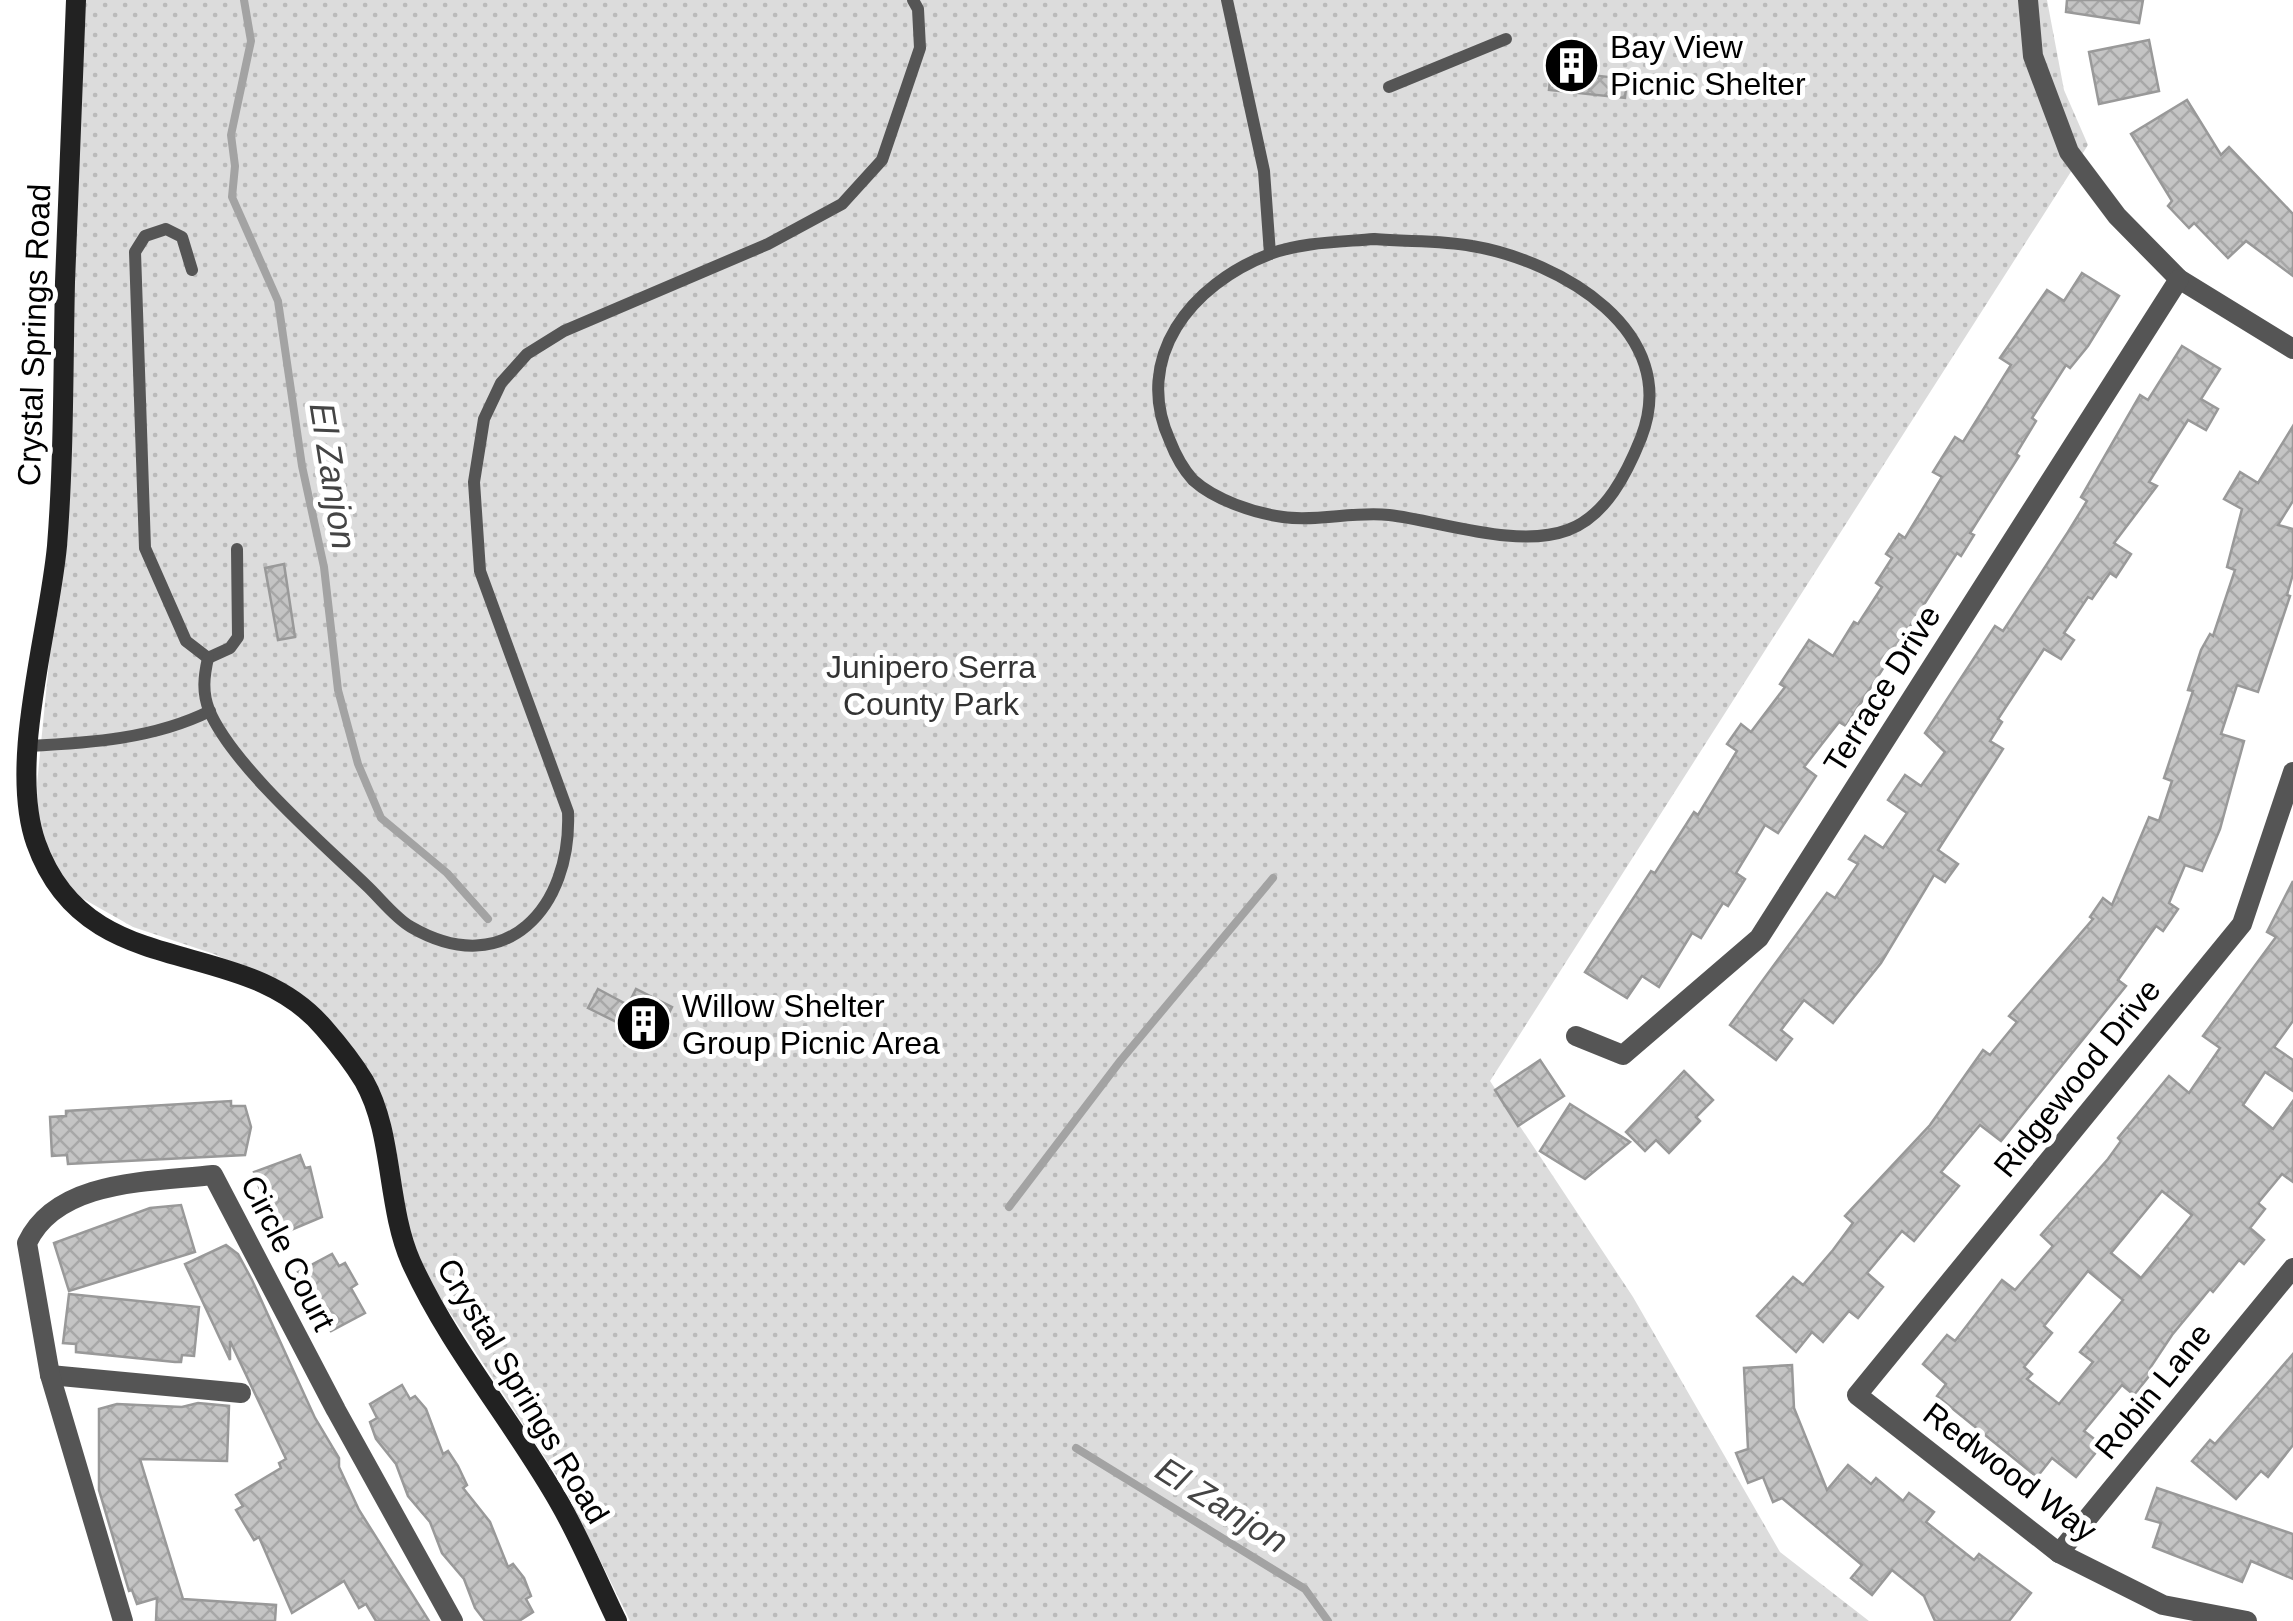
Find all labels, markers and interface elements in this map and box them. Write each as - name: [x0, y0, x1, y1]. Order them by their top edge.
- place label: Bay View Picnic Shelter: [1610, 29, 1806, 102]
- building icon: Bay View Picnic Shelter: [1541, 35, 1601, 95]
- street label: Crystal Springs Road: [11, 183, 57, 487]
- water label: El Zanjon: [303, 400, 364, 552]
- street label: Terrace Drive: [1816, 599, 1948, 779]
- park label: Junipero Serra County Park: [826, 649, 1036, 722]
- street label: Ridgewood Drive: [1986, 972, 2168, 1184]
- place label: Willow Shelter Group Picnic Area: [682, 988, 940, 1061]
- building icon: Willow Shelter Group Picnic Area: [613, 994, 673, 1054]
- street label: Circle Court: [234, 1170, 342, 1337]
- street label: Crystal Springs Road: [430, 1252, 616, 1530]
- street label: Robin Lane: [2088, 1316, 2218, 1466]
- street label: Redwood Way: [1917, 1395, 2103, 1549]
- water label: El Zanjon: [1149, 1449, 1295, 1560]

